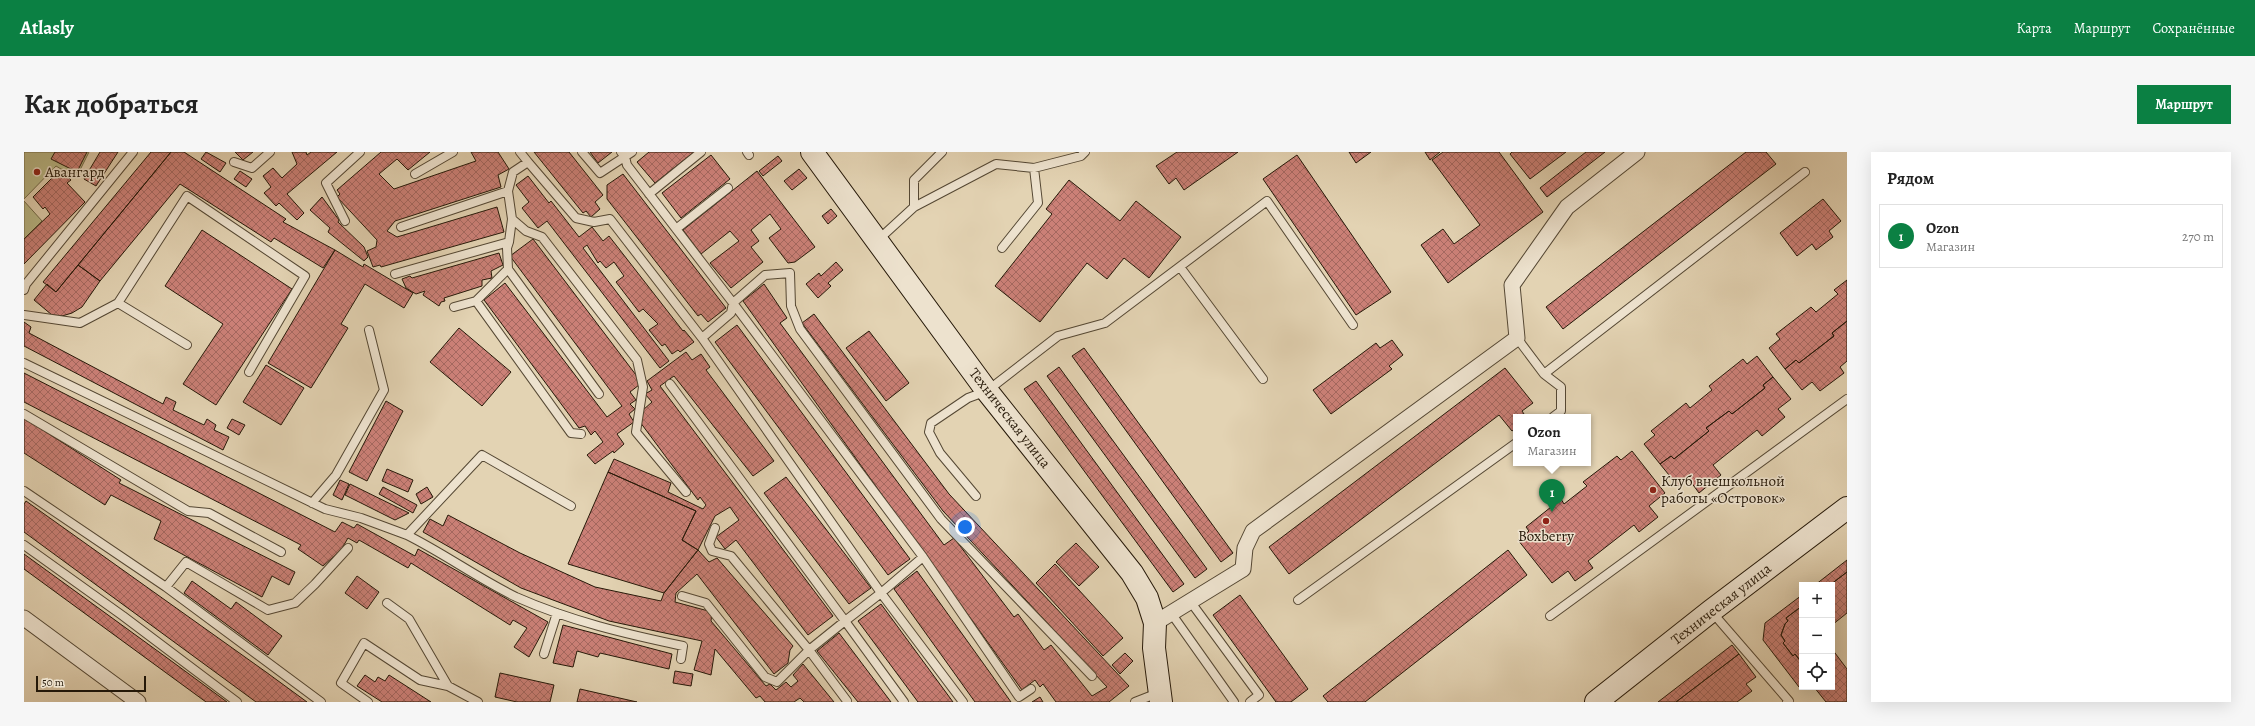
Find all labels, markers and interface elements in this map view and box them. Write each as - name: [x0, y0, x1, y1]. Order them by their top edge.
- text: Atlasly: [20, 15, 74, 41]
- text: Карта: [2017, 19, 2052, 38]
- text: Маршрут: [2074, 19, 2130, 38]
- text: Сохранённые: [2152, 19, 2235, 38]
- text: Как добраться: [24, 85, 199, 123]
- button: Маршрут: [2137, 85, 2231, 124]
- place label: Авангард: [44, 162, 105, 182]
- marker: Авангард: [32, 167, 42, 177]
- text: Рядом: [1887, 167, 1934, 190]
- text: Ozon: [1926, 218, 1959, 238]
- text: 1: [1899, 228, 1903, 245]
- text: 270 m: [2182, 228, 2214, 245]
- text: Магазин: [1926, 238, 1975, 255]
- street label: Техническая улица: [965, 364, 1056, 472]
- popup: [1513, 414, 1591, 466]
- text: Ozon: [1527, 422, 1561, 442]
- text: Магазин: [1527, 442, 1577, 459]
- place label: Клуб внешкольной работы «Островок»: [1661, 471, 1786, 508]
- pin: 1: [1539, 479, 1565, 512]
- marker: Клуб внешкольной работы «Островок»: [1648, 485, 1658, 495]
- marker: Boxberry: [1541, 516, 1551, 526]
- your location: [955, 517, 975, 537]
- place label: Boxberry: [1518, 526, 1574, 546]
- street label: Техническая улица: [1667, 558, 1775, 649]
- map controls: [1799, 582, 1835, 690]
- button: +: [1799, 582, 1835, 618]
- button: −: [1799, 618, 1835, 654]
- button: locate: [1799, 654, 1835, 690]
- scale bar: [36, 674, 146, 693]
- text: 50 m: [42, 675, 64, 690]

